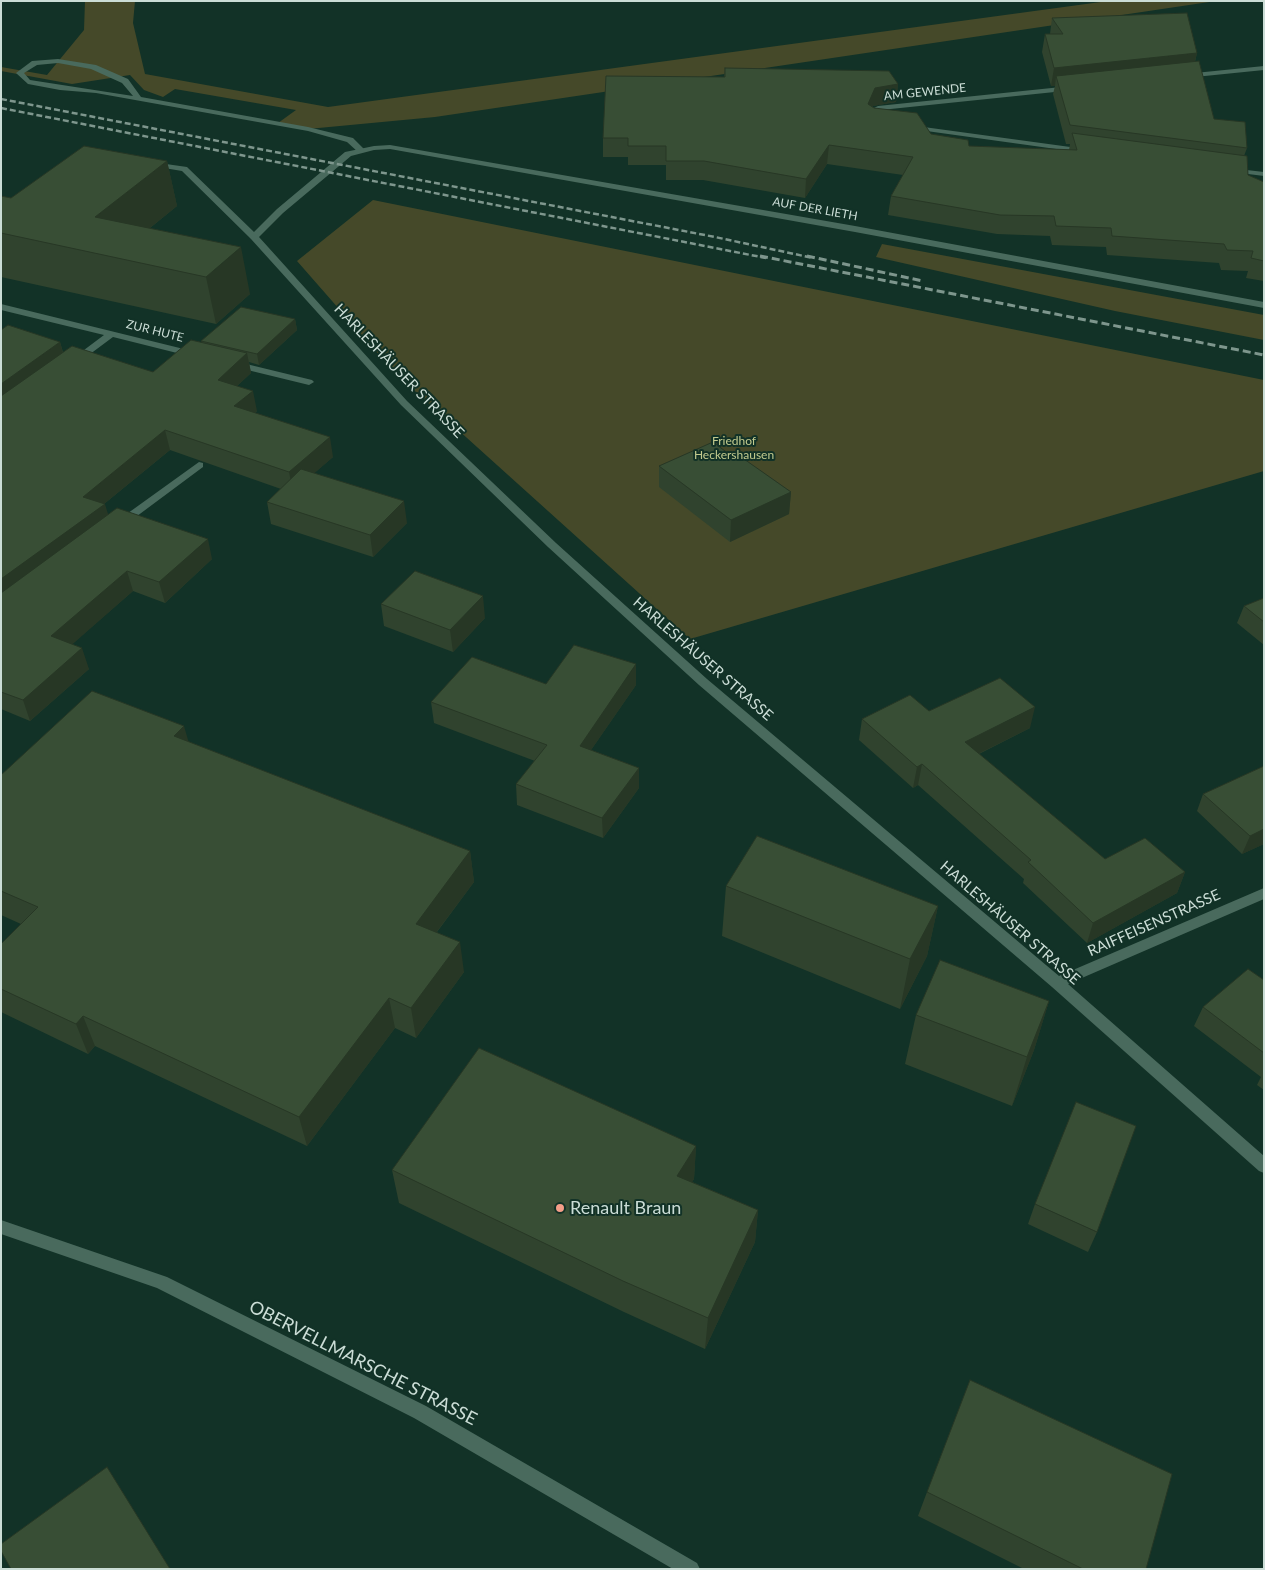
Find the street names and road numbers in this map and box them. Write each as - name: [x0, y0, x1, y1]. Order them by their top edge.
- street label: AM GEWENDE: [883, 81, 967, 103]
- street label: AUF DER LIETH: [771, 194, 859, 224]
- street label: HARLESHÄUSER STRASSE: [330, 300, 468, 442]
- street label: ZUR HUTE: [125, 317, 185, 345]
- street label: HARLESHÄUSER STRASSE: [629, 593, 777, 725]
- street label: HARLESHÄUSER STRASSE: [936, 857, 1084, 989]
- street label: RAIFFEISENSTRASSE: [1085, 886, 1223, 960]
- street label: OBERVELLMARSCHE STRASSE: [245, 1296, 481, 1430]

